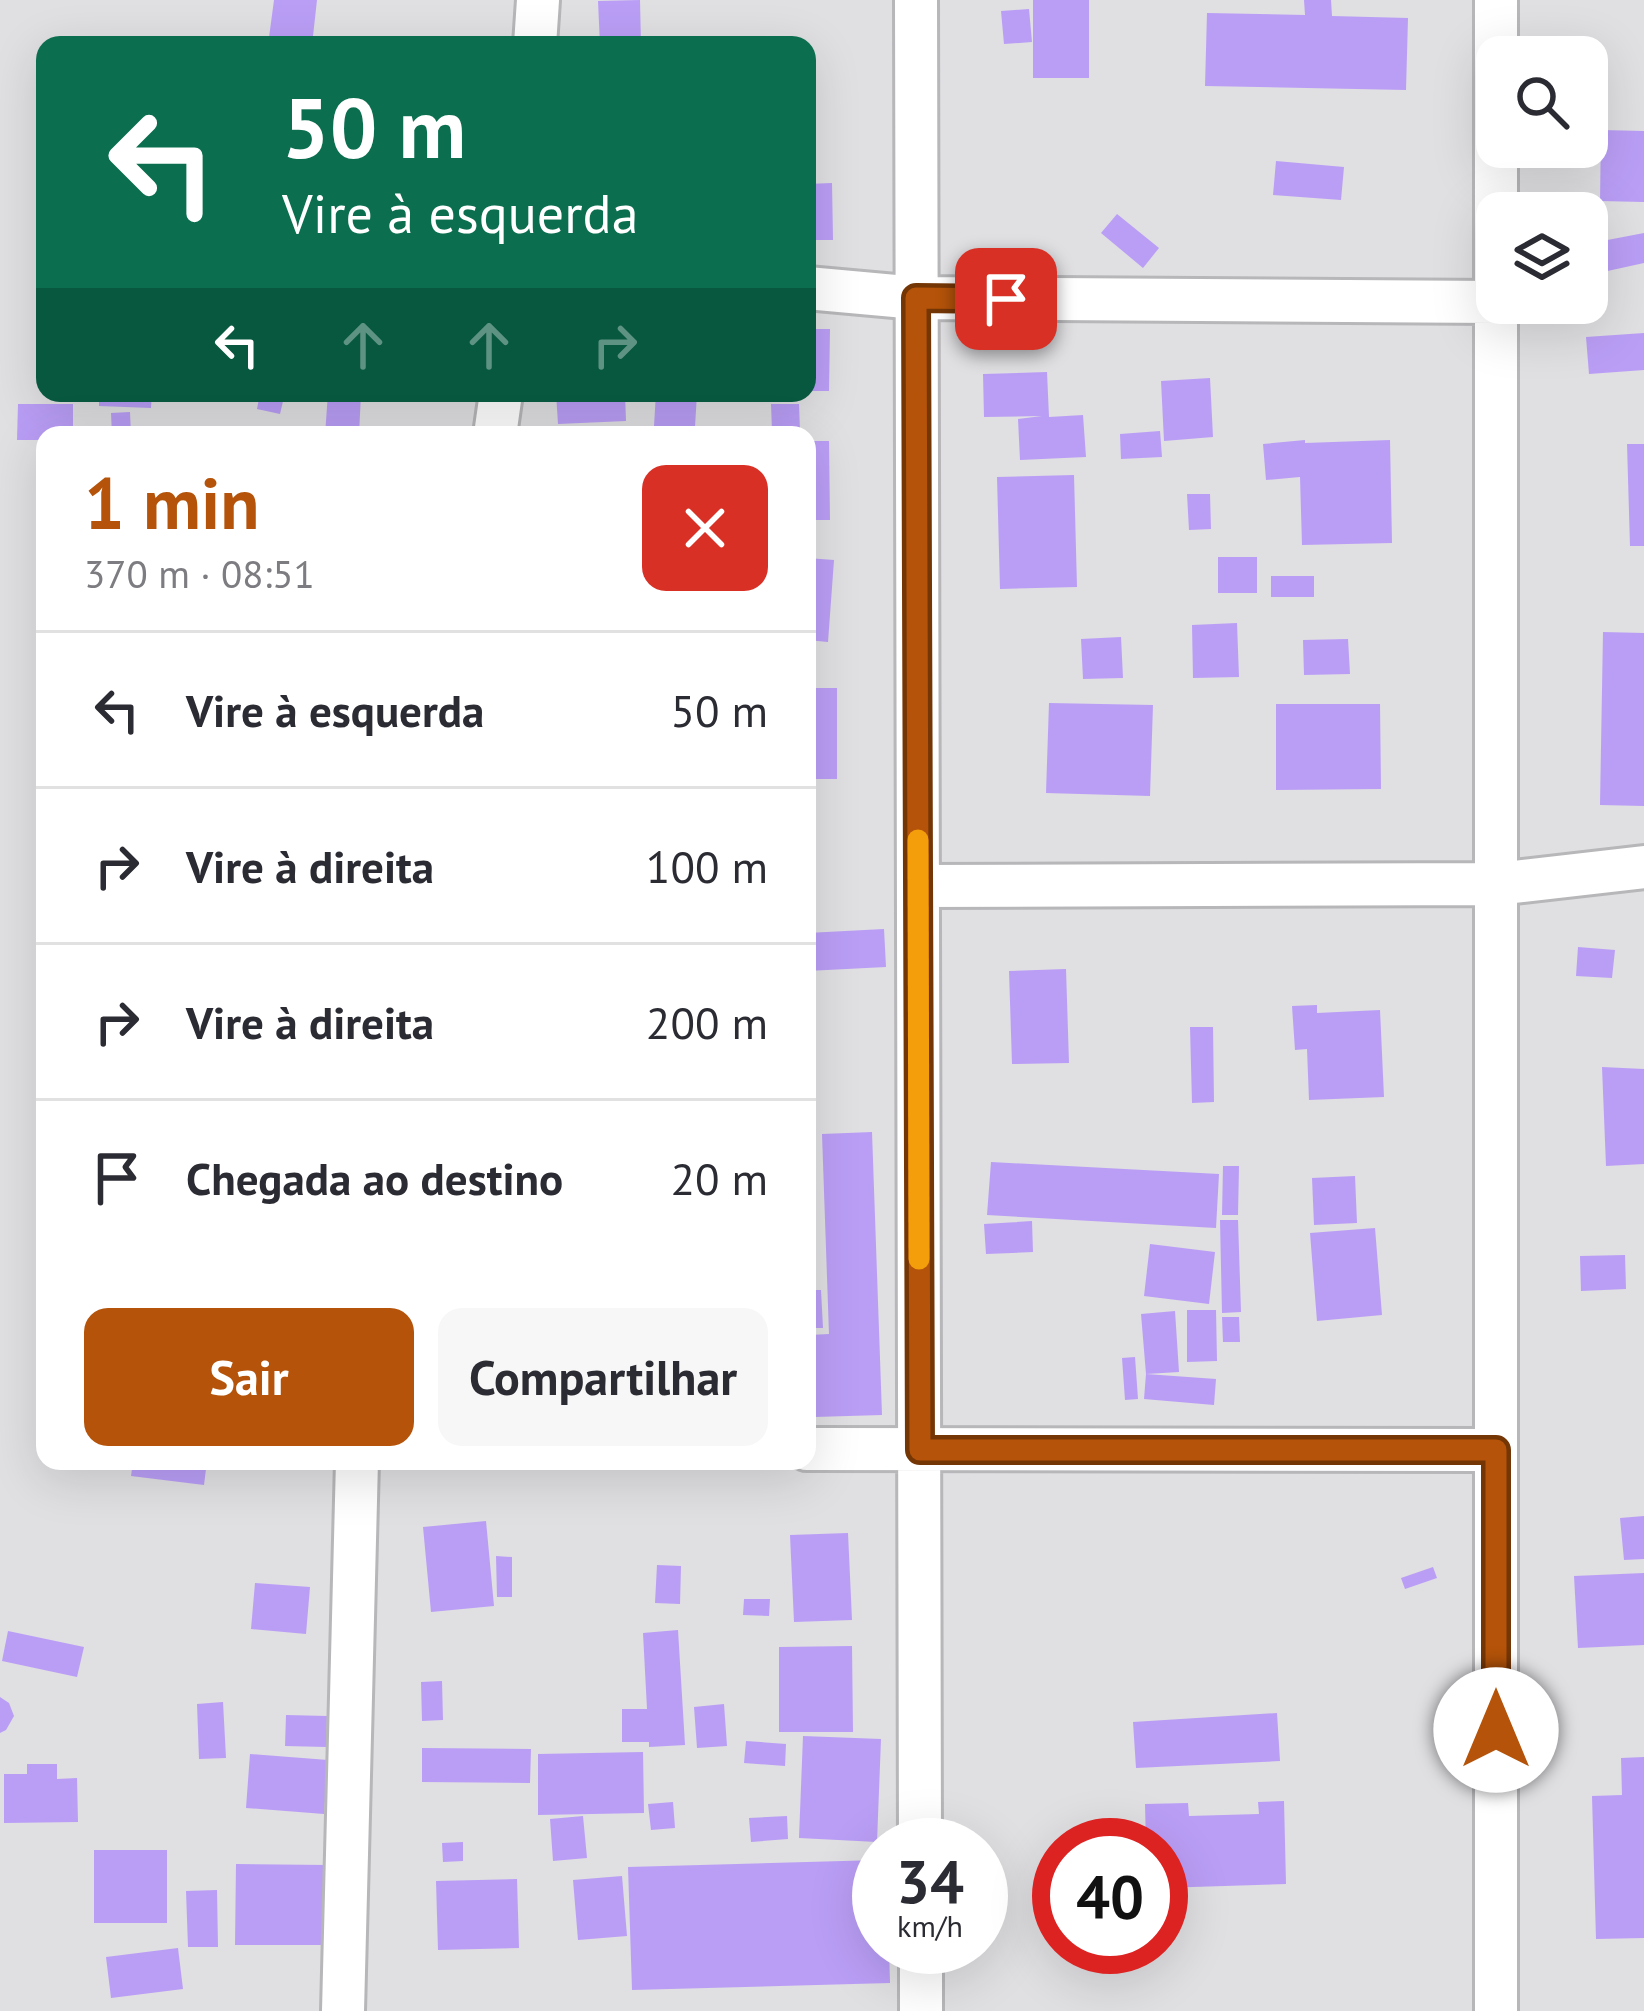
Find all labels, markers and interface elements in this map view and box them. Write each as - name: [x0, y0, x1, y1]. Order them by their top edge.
- map controls: [1476, 36, 1608, 324]
- button: search: [1476, 36, 1608, 168]
- text: 50 m: [282, 72, 466, 181]
- icon: left: [84, 84, 240, 240]
- text: Vire à esquerda: [282, 178, 638, 248]
- button: layers: [1476, 192, 1608, 324]
- pin: [955, 248, 1057, 350]
- icon: arrive: [973, 266, 1039, 332]
- icon: left: [204, 312, 270, 378]
- icon: ahead: [330, 312, 396, 378]
- icon: ahead: [456, 312, 522, 378]
- icon: right: [582, 312, 648, 378]
- text: 1 min: [84, 456, 260, 549]
- button: close: [642, 465, 768, 591]
- text: 370 m · 08:51: [84, 548, 315, 599]
- icon: left: [84, 677, 150, 743]
- text: Vire à esquerda: [186, 681, 484, 739]
- text: 50 m: [670, 681, 768, 739]
- icon: right: [84, 833, 150, 899]
- text: Vire à direita: [186, 837, 434, 895]
- text: 100 m: [646, 837, 768, 895]
- icon: right: [84, 989, 150, 1055]
- text: Vire à direita: [186, 993, 434, 1051]
- text: 200 m: [646, 993, 768, 1051]
- icon: arrive: [84, 1145, 150, 1211]
- text: Chegada ao destino: [186, 1149, 563, 1207]
- text: 20 m: [670, 1149, 768, 1207]
- button: Sair: [84, 1308, 414, 1446]
- button: Compartilhar: [438, 1308, 768, 1446]
- position arrow: [1433, 1667, 1559, 1793]
- speed limit sign: 40: [1032, 1818, 1188, 1974]
- text: 34: [896, 1842, 964, 1920]
- text: km/h: [897, 1906, 963, 1945]

